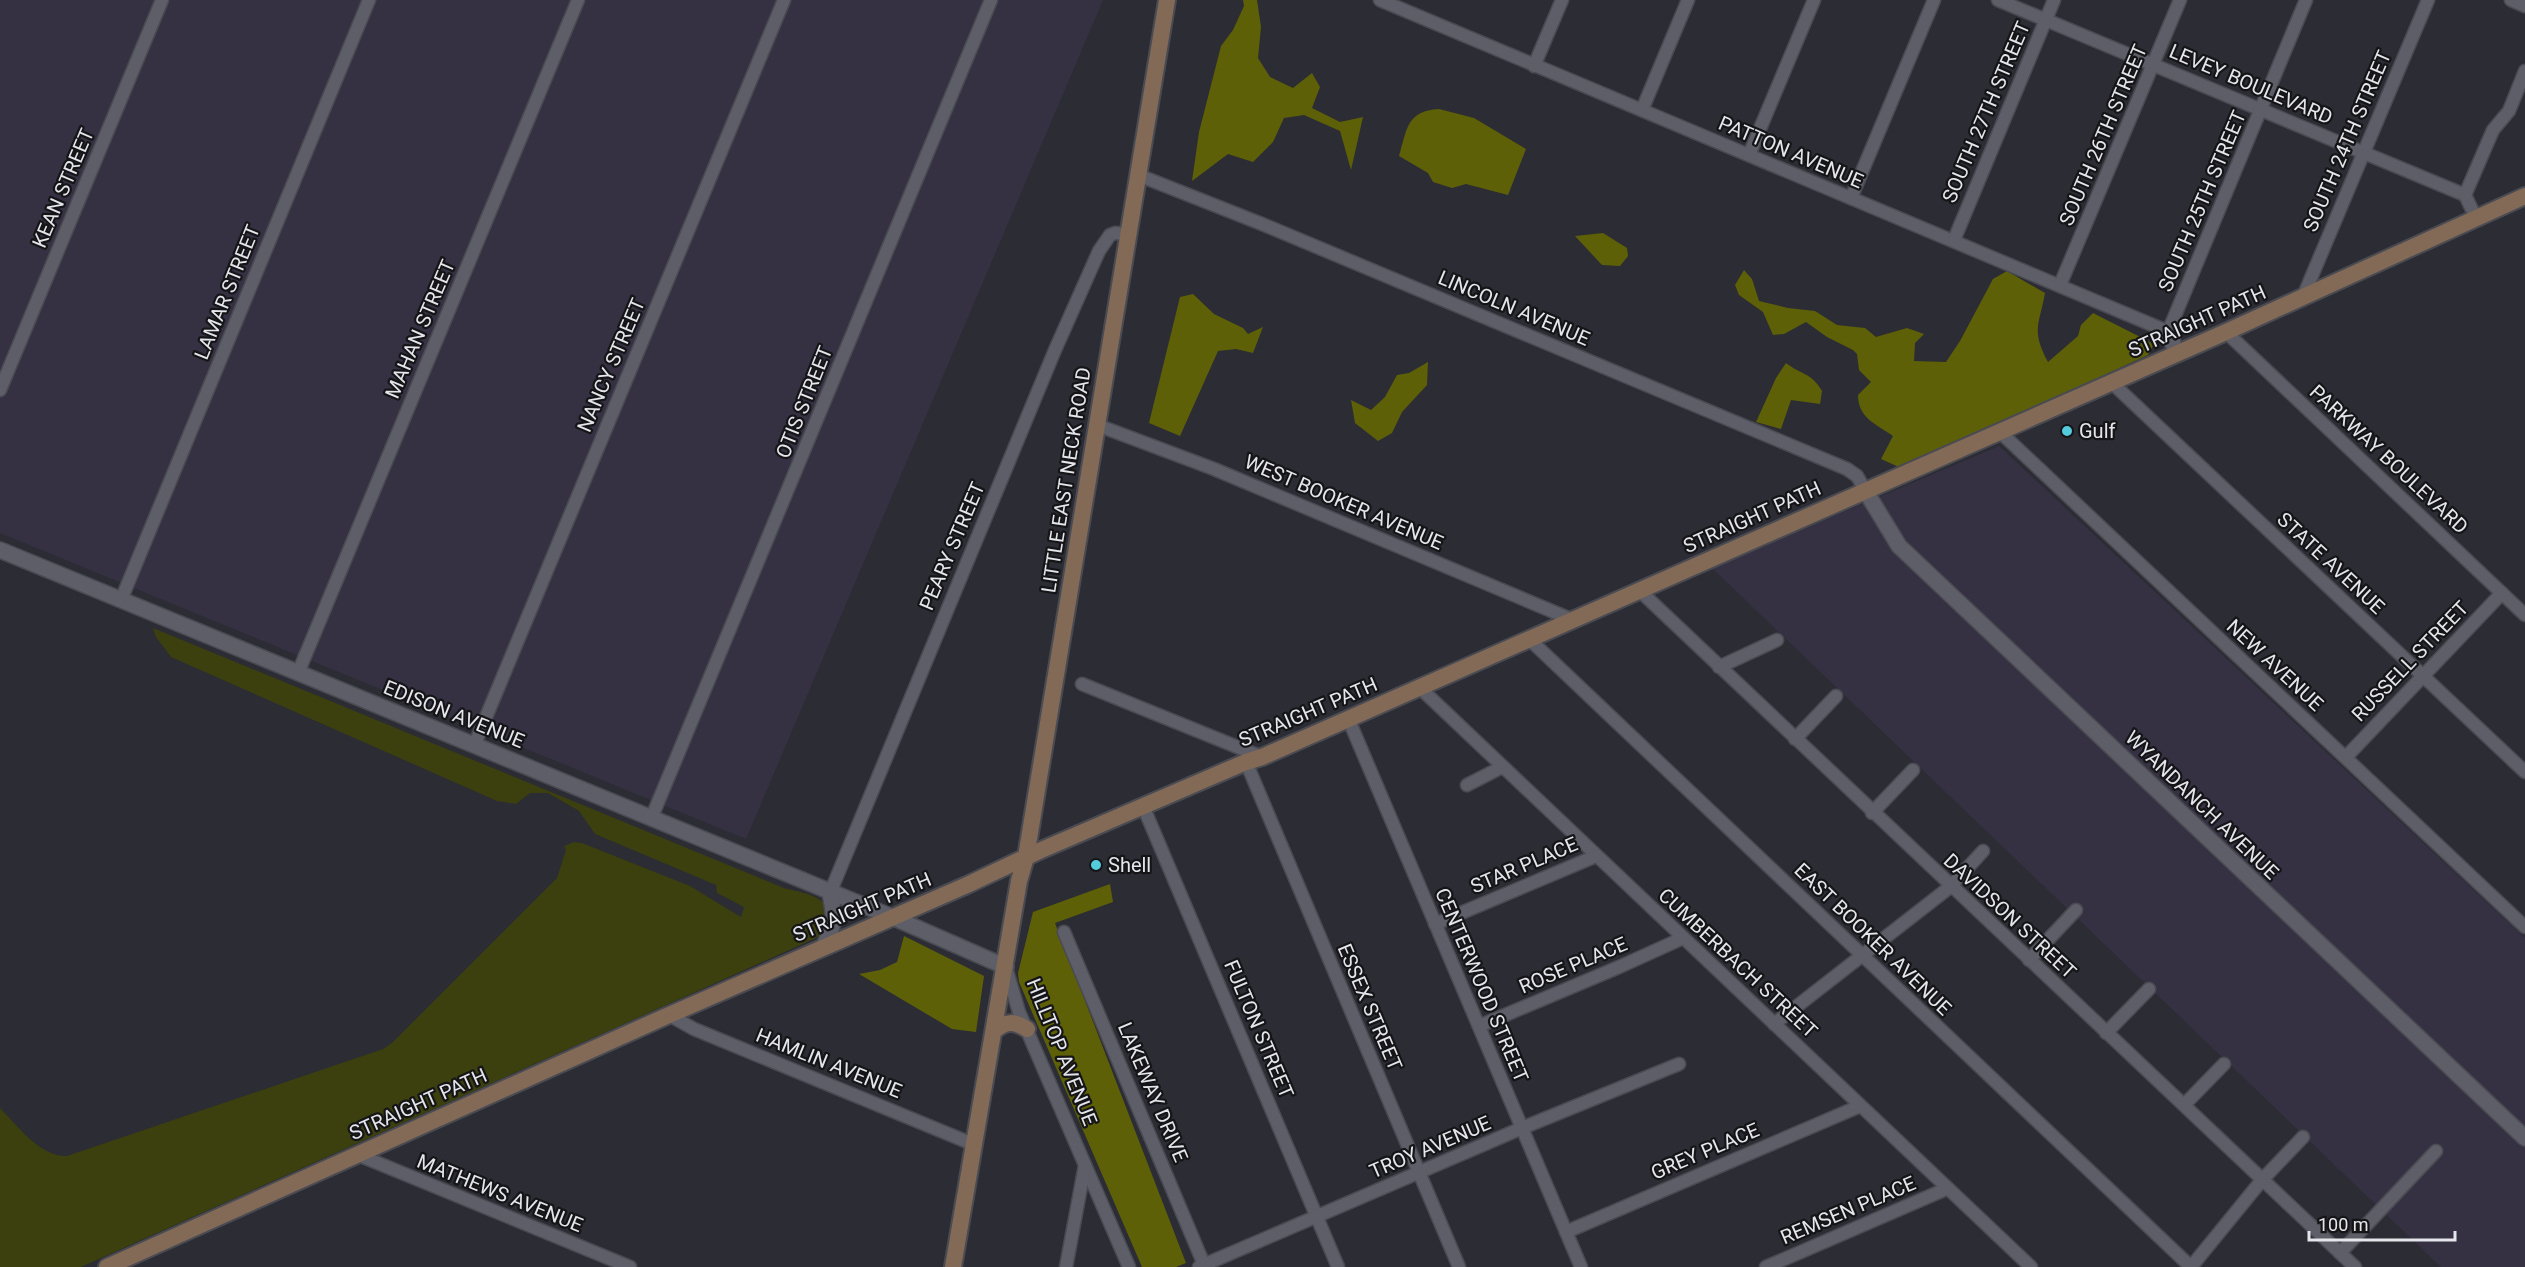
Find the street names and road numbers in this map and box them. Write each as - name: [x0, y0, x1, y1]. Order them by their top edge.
- street label: SOUTH 27TH STREET: [1937, 18, 2035, 206]
- street label: LEVEY BOULEVARD: [2166, 39, 2336, 129]
- street label: SOUTH 26TH STREET: [2054, 41, 2152, 229]
- street label: SOUTH 24TH STREET: [2298, 47, 2396, 235]
- street label: SOUTH 25TH STREET: [2153, 107, 2251, 295]
- street label: PATTON AVENUE: [1715, 111, 1867, 193]
- street label: KEAN STREET: [27, 125, 99, 251]
- street label: LAMAR STREET: [189, 221, 265, 363]
- street label: MAHAN STREET: [380, 256, 460, 402]
- street label: LINCOLN AVENUE: [1435, 265, 1593, 351]
- street label: STRAIGHT PATH: [2125, 280, 2269, 362]
- street label: NANCY STREET: [572, 295, 650, 435]
- street label: OTIS STREET: [771, 342, 837, 462]
- street label: LITTLE EAST NECK ROAD: [1036, 365, 1096, 595]
- street label: PARKWAY BOULEVARD: [2305, 379, 2473, 539]
- street label: WEST BOOKER AVENUE: [1241, 449, 1447, 555]
- street label: STRAIGHT PATH: [1680, 476, 1824, 558]
- street label: PEARY STREET: [914, 478, 990, 614]
- street label: STATE AVENUE: [2272, 507, 2390, 619]
- street label: RUSSELL STREET: [2347, 596, 2474, 726]
- street label: NEW AVENUE: [2222, 614, 2328, 716]
- street label: STRAIGHT PATH: [1235, 672, 1381, 752]
- street label: EDISON AVENUE: [380, 675, 528, 753]
- street label: WYANDANCH AVENUE: [2120, 726, 2284, 884]
- street label: STAR PLACE: [1467, 832, 1581, 898]
- street label: DAVIDSON STREET: [1939, 848, 2081, 984]
- street label: EAST BOOKER AVENUE: [1790, 858, 1956, 1020]
- street label: STRAIGHT PATH: [789, 867, 935, 947]
- street label: CUMBERBACH STREET: [1654, 883, 1822, 1043]
- street label: CENTERWOOD STREET: [1430, 884, 1534, 1086]
- street label: ROSE PLACE: [1515, 931, 1631, 999]
- street label: ESSEX STREET: [1333, 940, 1407, 1074]
- street label: FULTON STREET: [1219, 956, 1299, 1102]
- street label: HILLTOP AVENUE: [1022, 975, 1102, 1129]
- street label: LAKEWAY DRIVE: [1113, 1019, 1193, 1165]
- street label: HAMLIN AVENUE: [753, 1023, 905, 1103]
- street label: STRAIGHT PATH: [346, 1063, 490, 1145]
- street label: TROY AVENUE: [1366, 1111, 1494, 1183]
- street label: GREY PLACE: [1647, 1117, 1763, 1185]
- street label: MATHEWS AVENUE: [414, 1149, 586, 1237]
- street label: REMSEN PLACE: [1777, 1171, 1919, 1249]

